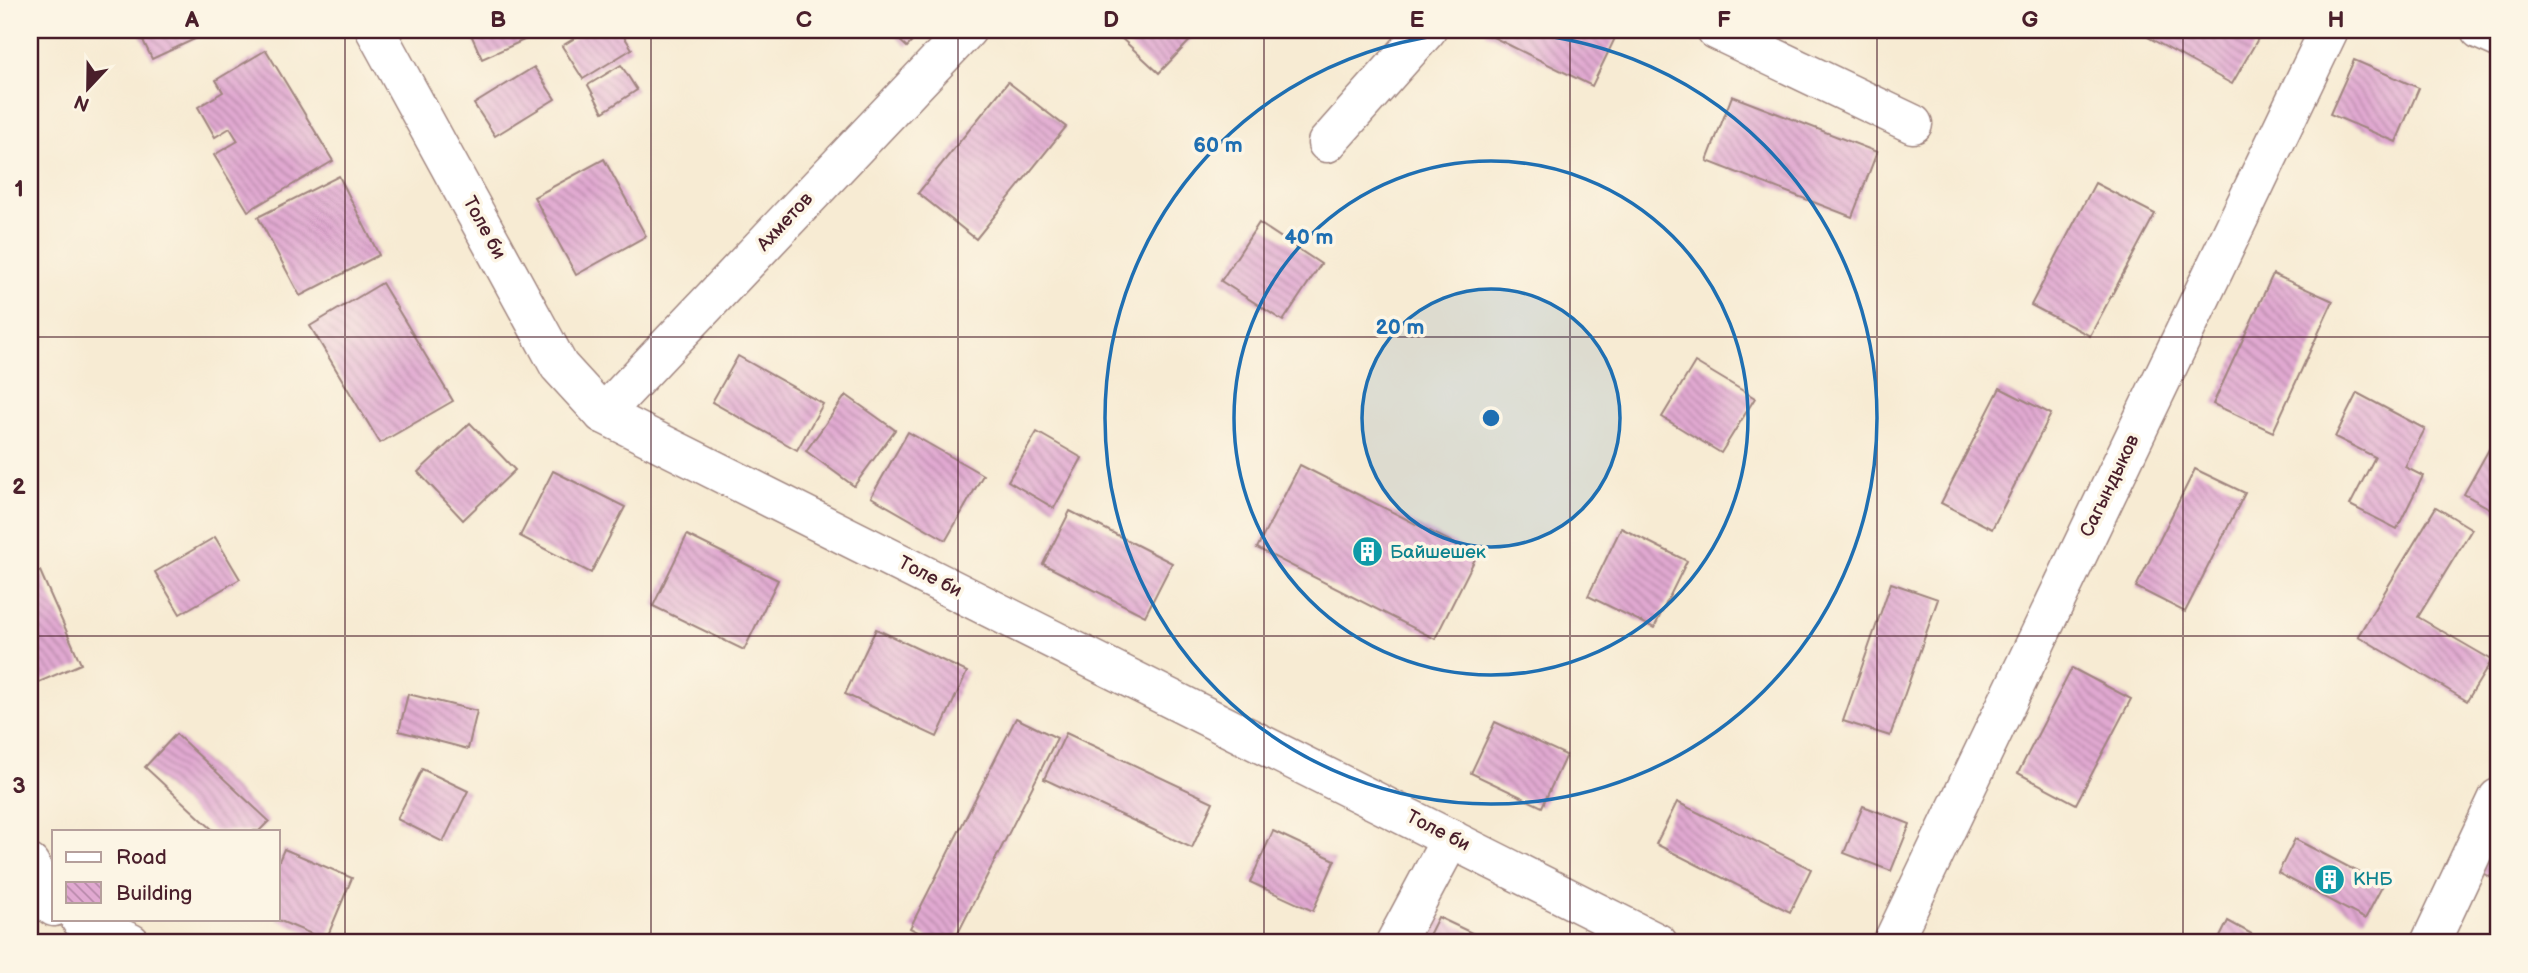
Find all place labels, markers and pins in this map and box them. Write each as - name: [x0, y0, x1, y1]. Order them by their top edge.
- centre of rings: [1479, 406, 1503, 430]
- building icon: Байшешек: [1350, 535, 1384, 569]
- place label: Байшешек: [1390, 541, 1486, 564]
- building icon: КНБ: [2313, 862, 2347, 896]
- place label: КНБ: [2353, 868, 2393, 891]

